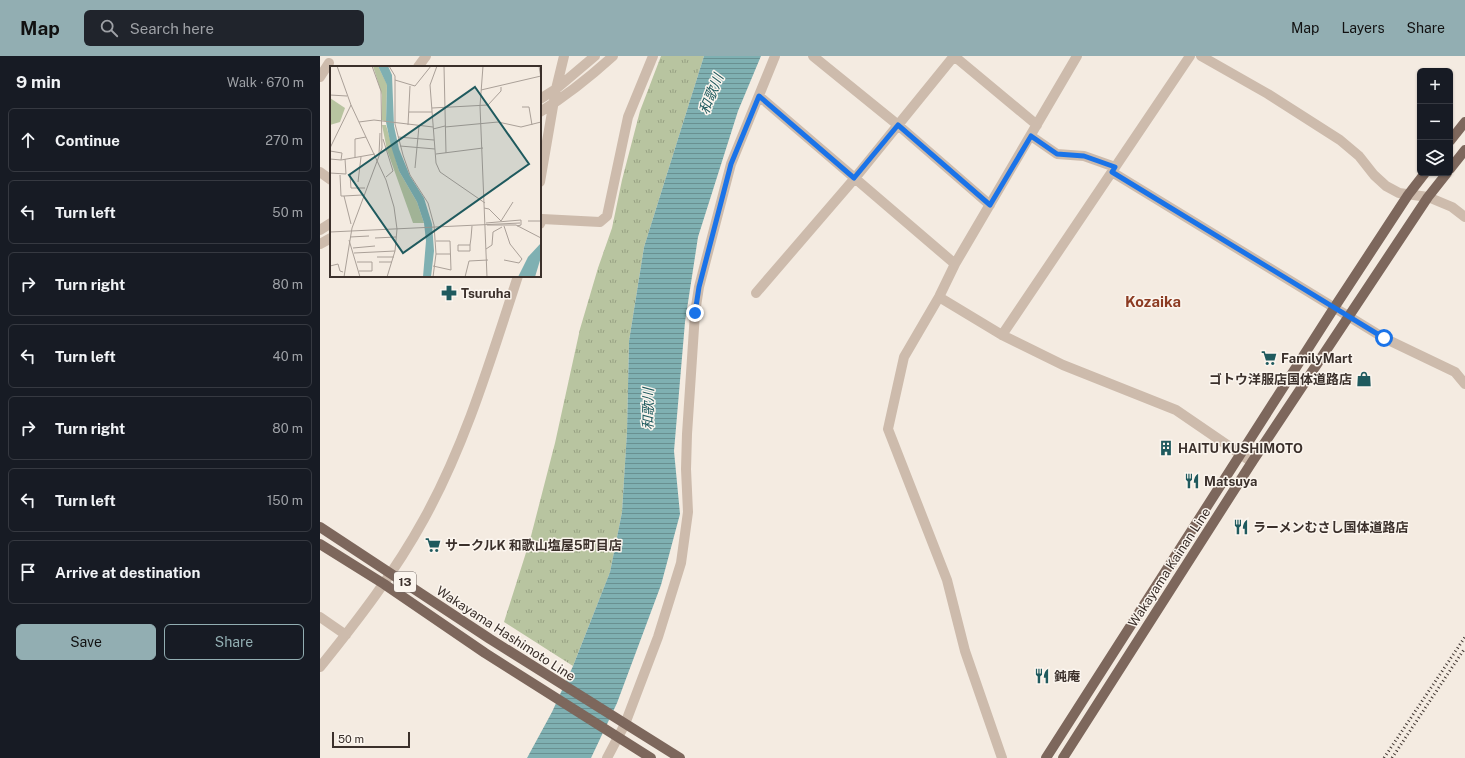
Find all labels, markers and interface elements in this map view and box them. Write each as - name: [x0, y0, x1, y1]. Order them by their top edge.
- search box: [84, 10, 364, 46]
- text: Map: [20, 17, 60, 39]
- icon: search: [98, 17, 120, 39]
- text: Search here: [130, 20, 214, 37]
- text: Map: [1291, 20, 1319, 36]
- text: Layers: [1341, 20, 1385, 36]
- text: Share: [1407, 20, 1445, 36]
- inset map: [330, 66, 541, 277]
- map controls: [1417, 68, 1453, 176]
- button: +: [1417, 68, 1453, 104]
- water label: 和歌川: [696, 70, 727, 116]
- text: 9 min: [16, 72, 61, 92]
- text: Walk · 670 m: [227, 75, 304, 90]
- button: −: [1417, 104, 1453, 140]
- icon: ahead: [17, 129, 39, 151]
- text: Continue: [55, 132, 120, 149]
- text: 270 m: [265, 133, 303, 148]
- button: layers: [1417, 140, 1453, 176]
- icon: left: [17, 201, 39, 223]
- text: Turn left: [55, 204, 116, 221]
- text: 50 m: [272, 205, 303, 220]
- icon: right: [17, 273, 39, 295]
- text: Turn right: [55, 276, 125, 293]
- text: 80 m: [272, 277, 303, 292]
- pharmacy icon: Tsuruha: [440, 284, 458, 302]
- place label: Tsuruha: [461, 286, 511, 301]
- district label: Kozaika: [1125, 293, 1181, 310]
- route end: [686, 304, 704, 322]
- route start: [1375, 329, 1393, 347]
- icon: left: [17, 345, 39, 367]
- text: Turn left: [55, 348, 116, 365]
- text: 40 m: [272, 349, 303, 364]
- supermarket icon: FamilyMart: [1260, 349, 1278, 367]
- place label: FamilyMart: [1281, 351, 1353, 366]
- shop icon: ゴトウ洋服店国体道路店: [1355, 370, 1373, 388]
- place label: ゴトウ洋服店国体道路店: [1209, 372, 1352, 387]
- water label: 和歌川: [640, 386, 656, 430]
- icon: right: [17, 417, 39, 439]
- text: Turn right: [55, 420, 125, 437]
- text: 80 m: [272, 421, 303, 436]
- building icon: HAITU KUSHIMOTO: [1157, 439, 1175, 457]
- place label: HAITU KUSHIMOTO: [1178, 441, 1303, 456]
- restaurant icon: Matsuya: [1183, 472, 1201, 490]
- place label: Matsuya: [1204, 474, 1257, 489]
- icon: left: [17, 489, 39, 511]
- text: Turn left: [55, 492, 116, 509]
- text: 150 m: [267, 493, 303, 508]
- street label: Wakayama Kainan Line: [1125, 505, 1214, 630]
- restaurant icon: ラーメンむさし国体道路店: [1232, 518, 1250, 536]
- place label: ラーメンむさし国体道路店: [1253, 520, 1408, 535]
- supermarket icon: サークルK 和歌山塩屋5町目店: [424, 536, 442, 554]
- place label: サークルK 和歌山塩屋5町目店: [445, 538, 622, 553]
- icon: arrive: [17, 561, 39, 583]
- text: Arrive at destination: [55, 564, 200, 581]
- road number: 13: [394, 572, 416, 592]
- street label: Wakayama Hashimoto Line: [434, 583, 578, 684]
- button: Save: [16, 624, 156, 660]
- button: Share: [164, 624, 304, 660]
- restaurant icon: 鈍庵: [1033, 667, 1051, 685]
- place label: 鈍庵: [1054, 669, 1080, 684]
- scale bar: [332, 730, 410, 749]
- text: 50 m: [338, 733, 364, 745]

